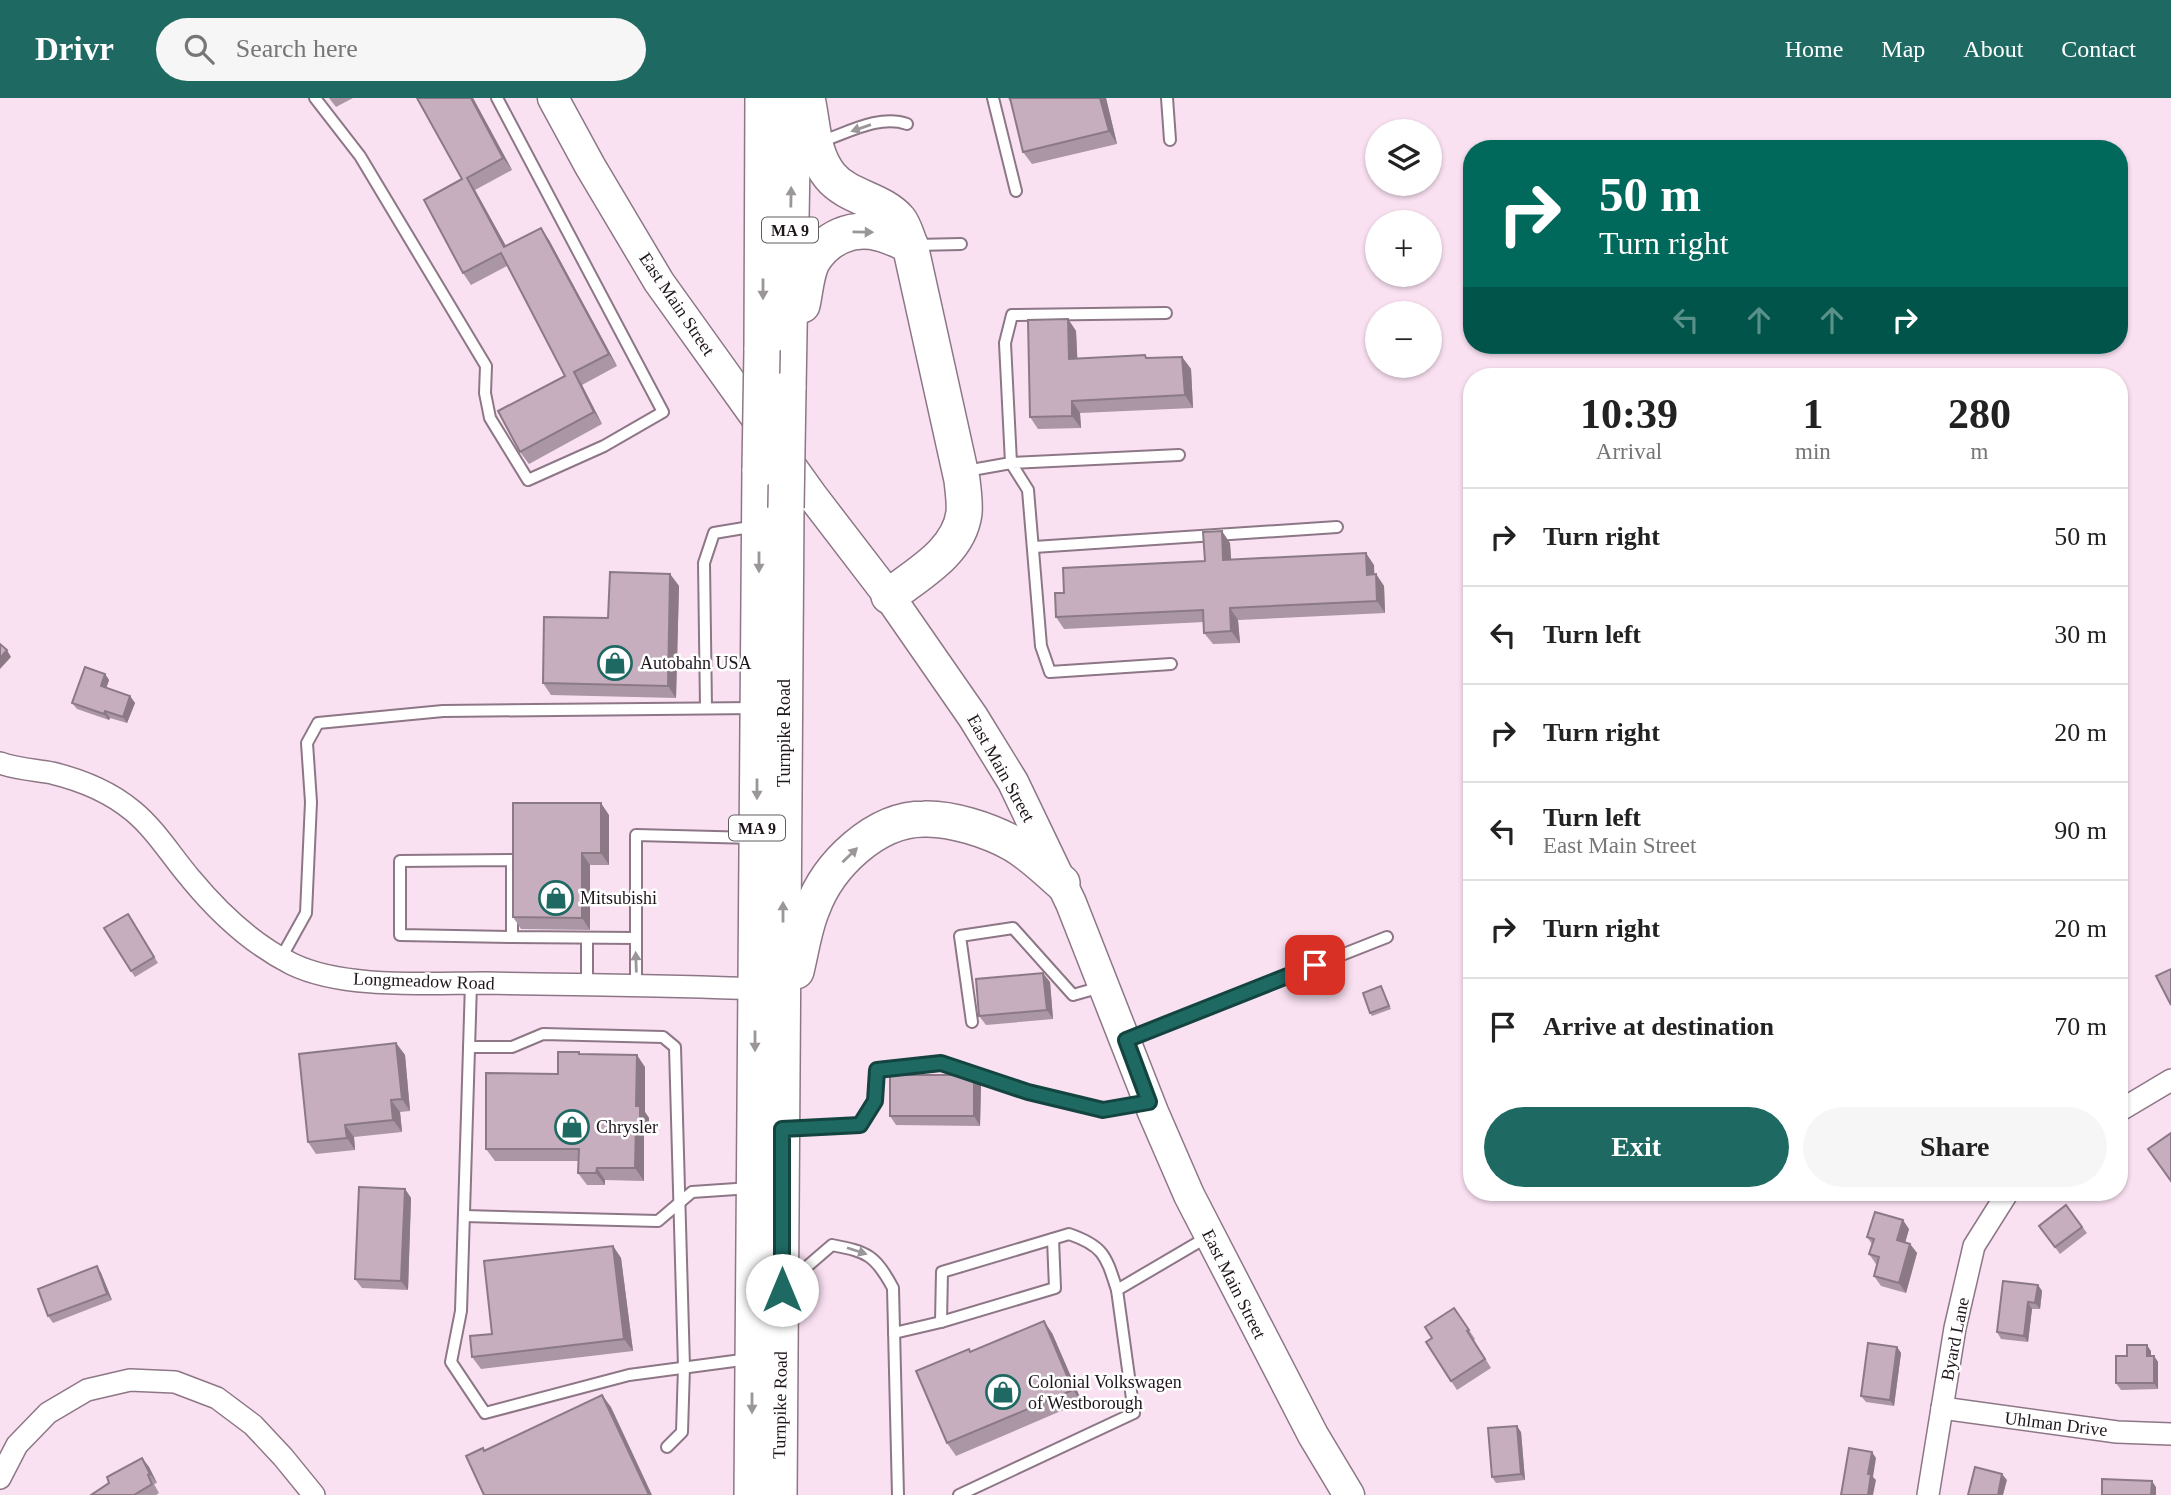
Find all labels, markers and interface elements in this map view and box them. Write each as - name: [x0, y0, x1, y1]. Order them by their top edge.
- search box: [156, 18, 646, 81]
- icon: search: [180, 30, 218, 68]
- text: Drivr: [35, 31, 114, 67]
- text: Search here: [236, 34, 358, 63]
- text: Home: [1785, 36, 1843, 62]
- text: Map: [1881, 36, 1925, 62]
- text: About: [1963, 36, 2023, 62]
- text: Contact: [2061, 36, 2136, 62]
- map controls: [1365, 119, 1442, 378]
- button: layers: [1365, 119, 1442, 196]
- one-way arrow: [850, 123, 871, 134]
- text: 50 m: [1599, 167, 1701, 222]
- icon: right: [1484, 168, 1575, 259]
- one-way arrow: [785, 185, 797, 207]
- button: +: [1365, 210, 1442, 287]
- road number: MA 9: [762, 218, 818, 242]
- text: Turn right: [1599, 225, 1729, 261]
- one-way arrow: [852, 226, 874, 238]
- street label: East Main Street: [635, 249, 719, 359]
- one-way arrow: [757, 278, 769, 300]
- button: −: [1365, 301, 1442, 378]
- icon: left: [1667, 301, 1705, 339]
- icon: ahead: [1740, 301, 1778, 339]
- icon: ahead: [1813, 301, 1851, 339]
- icon: right: [1886, 301, 1924, 339]
- text: 10:39: [1580, 391, 1678, 437]
- text: 1: [1802, 391, 1823, 437]
- text: 280: [1948, 391, 2011, 437]
- text: Arrival: [1596, 439, 1662, 464]
- text: min: [1795, 439, 1831, 464]
- text: m: [1970, 439, 1988, 464]
- icon: right: [1484, 518, 1522, 556]
- text: Turn right: [1543, 522, 1660, 551]
- text: 50 m: [2054, 522, 2107, 551]
- one-way arrow: [753, 551, 764, 573]
- icon: left: [1484, 616, 1522, 654]
- text: Turn left: [1543, 620, 1641, 649]
- text: 30 m: [2054, 620, 2107, 649]
- shop icon: Autobahn USA: [596, 644, 634, 682]
- place label: Autobahn USA: [640, 653, 752, 673]
- street label: Turnpike Road: [774, 679, 794, 787]
- street label: East Main Street: [963, 711, 1039, 825]
- icon: right: [1484, 714, 1522, 752]
- text: Turn right: [1543, 718, 1660, 747]
- text: 20 m: [2054, 718, 2107, 747]
- one-way arrow: [751, 778, 763, 800]
- text: Turn left: [1543, 803, 1641, 832]
- icon: left: [1484, 812, 1522, 850]
- road number: MA 9: [729, 816, 785, 841]
- text: 90 m: [2054, 816, 2107, 845]
- text: East Main Street: [1543, 833, 1696, 858]
- one-way arrow: [841, 846, 858, 863]
- shop icon: Mitsubishi: [537, 879, 575, 917]
- place label: Mitsubishi: [580, 888, 657, 908]
- one-way arrow: [777, 901, 789, 923]
- icon: right: [1484, 910, 1522, 948]
- text: Turn right: [1543, 914, 1660, 943]
- text: 20 m: [2054, 914, 2107, 943]
- pin: [1285, 935, 1345, 995]
- icon: arrive: [1296, 946, 1334, 984]
- one-way arrow: [630, 950, 641, 972]
- street label: Longmeadow Road: [353, 969, 495, 993]
- icon: arrive: [1484, 1008, 1522, 1046]
- text: Arrive at destination: [1543, 1012, 1774, 1041]
- text: 70 m: [2054, 1012, 2107, 1041]
- one-way arrow: [749, 1030, 761, 1052]
- button: Exit: [1484, 1107, 1789, 1187]
- button: Share: [1803, 1107, 2107, 1187]
- shop icon: Chrysler: [553, 1108, 591, 1146]
- place label: Chrysler: [596, 1117, 658, 1137]
- street label: East Main Street: [1198, 1226, 1270, 1342]
- one-way arrow: [846, 1247, 867, 1257]
- position arrow: [745, 1253, 819, 1327]
- street label: Byard Lane: [1937, 1296, 1973, 1382]
- street label: Turnpike Road: [769, 1351, 791, 1459]
- place label: Colonial Volkswagen of Westborough: [1028, 1372, 1182, 1413]
- shop icon: Colonial Volkswagen of Westborough: [984, 1373, 1022, 1411]
- one-way arrow: [746, 1392, 758, 1414]
- street label: Uhlman Drive: [2003, 1408, 2109, 1440]

